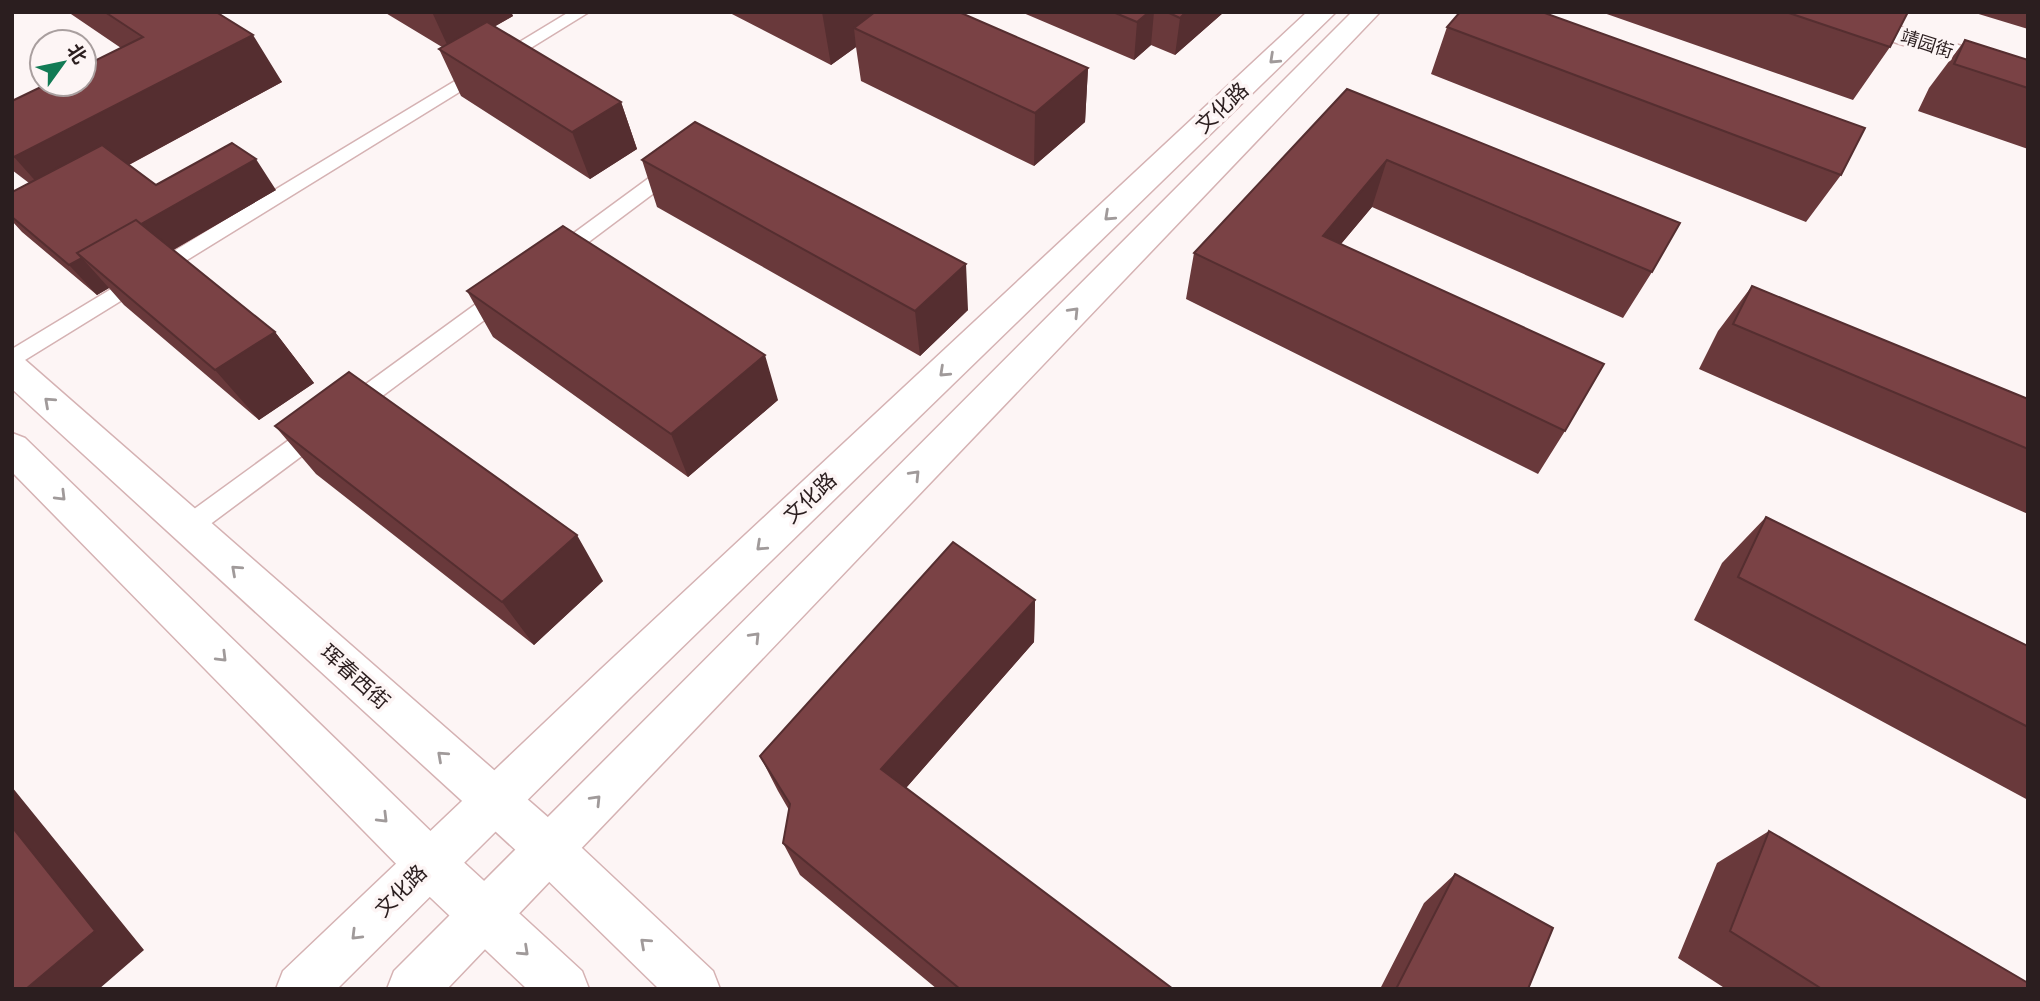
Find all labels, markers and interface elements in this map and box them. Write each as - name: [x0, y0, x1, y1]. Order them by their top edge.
- street label: 靖园街: [1898, 24, 1956, 63]
- north arrow: [28, 28, 98, 98]
- text: 北: [62, 39, 92, 68]
- one-way arrow: [1269, 51, 1282, 64]
- street label: 文化路: [1189, 76, 1253, 138]
- one-way arrow: [1104, 207, 1117, 220]
- one-way arrow: [1065, 308, 1078, 321]
- one-way arrow: [939, 364, 952, 377]
- one-way arrow: [44, 397, 57, 410]
- street label: 文化路: [777, 466, 841, 528]
- one-way arrow: [906, 470, 919, 483]
- one-way arrow: [52, 488, 65, 501]
- one-way arrow: [756, 537, 769, 550]
- one-way arrow: [231, 566, 244, 579]
- one-way arrow: [747, 633, 760, 646]
- street label: 珲春西街: [316, 638, 396, 714]
- one-way arrow: [213, 649, 226, 662]
- one-way arrow: [437, 751, 450, 764]
- one-way arrow: [588, 795, 601, 808]
- one-way arrow: [375, 809, 388, 822]
- street label: 文化路: [369, 859, 432, 922]
- one-way arrow: [351, 926, 364, 939]
- one-way arrow: [640, 938, 653, 951]
- one-way arrow: [516, 943, 529, 955]

